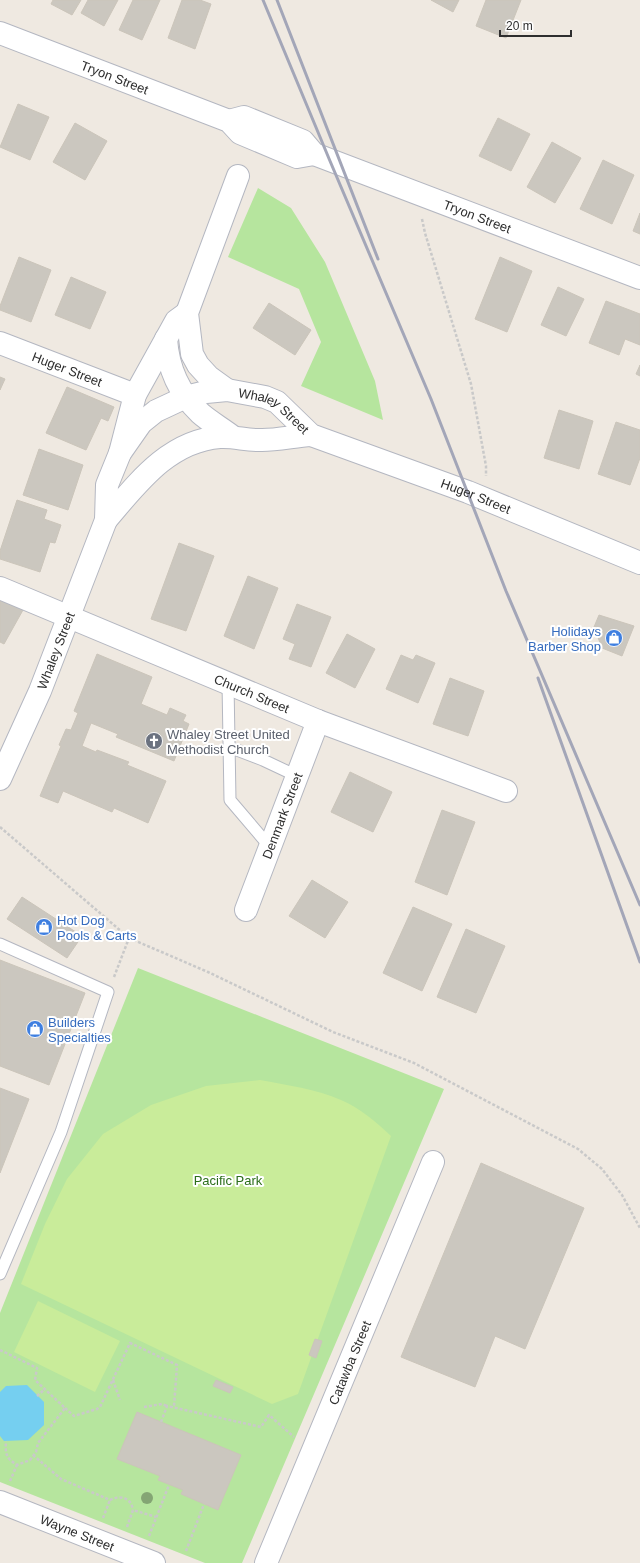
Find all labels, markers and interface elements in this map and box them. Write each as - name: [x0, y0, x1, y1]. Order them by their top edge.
- scale bar: [500, 12, 571, 38]
- text: 20 m: [506, 19, 533, 33]
- street label: Tryon Street: [79, 57, 151, 97]
- street label: Tryon Street: [441, 196, 514, 236]
- street label: Huger Street: [30, 349, 105, 389]
- street label: Whaley Street: [237, 385, 313, 437]
- street label: Huger Street: [439, 475, 513, 517]
- street label: Whaley Street: [34, 609, 77, 691]
- place label: Holidays Barber Shop: [528, 624, 601, 654]
- shop icon: Holidays Barber Shop: [604, 628, 624, 648]
- street label: Church Street: [212, 671, 292, 716]
- place label: Whaley Street United Methodist Church: [167, 727, 290, 757]
- church icon: Whaley Street United Methodist Church: [144, 731, 164, 751]
- street label: Denmark Street: [259, 770, 305, 861]
- place label: Hot Dog Pools & Carts: [57, 913, 137, 943]
- shop icon: Hot Dog Pools & Carts: [34, 917, 54, 937]
- place label: Builders Specialties: [48, 1015, 111, 1045]
- shop icon: Builders Specialties: [25, 1019, 45, 1039]
- park label: Pacific Park: [194, 1173, 263, 1188]
- street label: Catawba Street: [325, 1318, 374, 1407]
- street label: Wayne Street: [38, 1511, 117, 1554]

